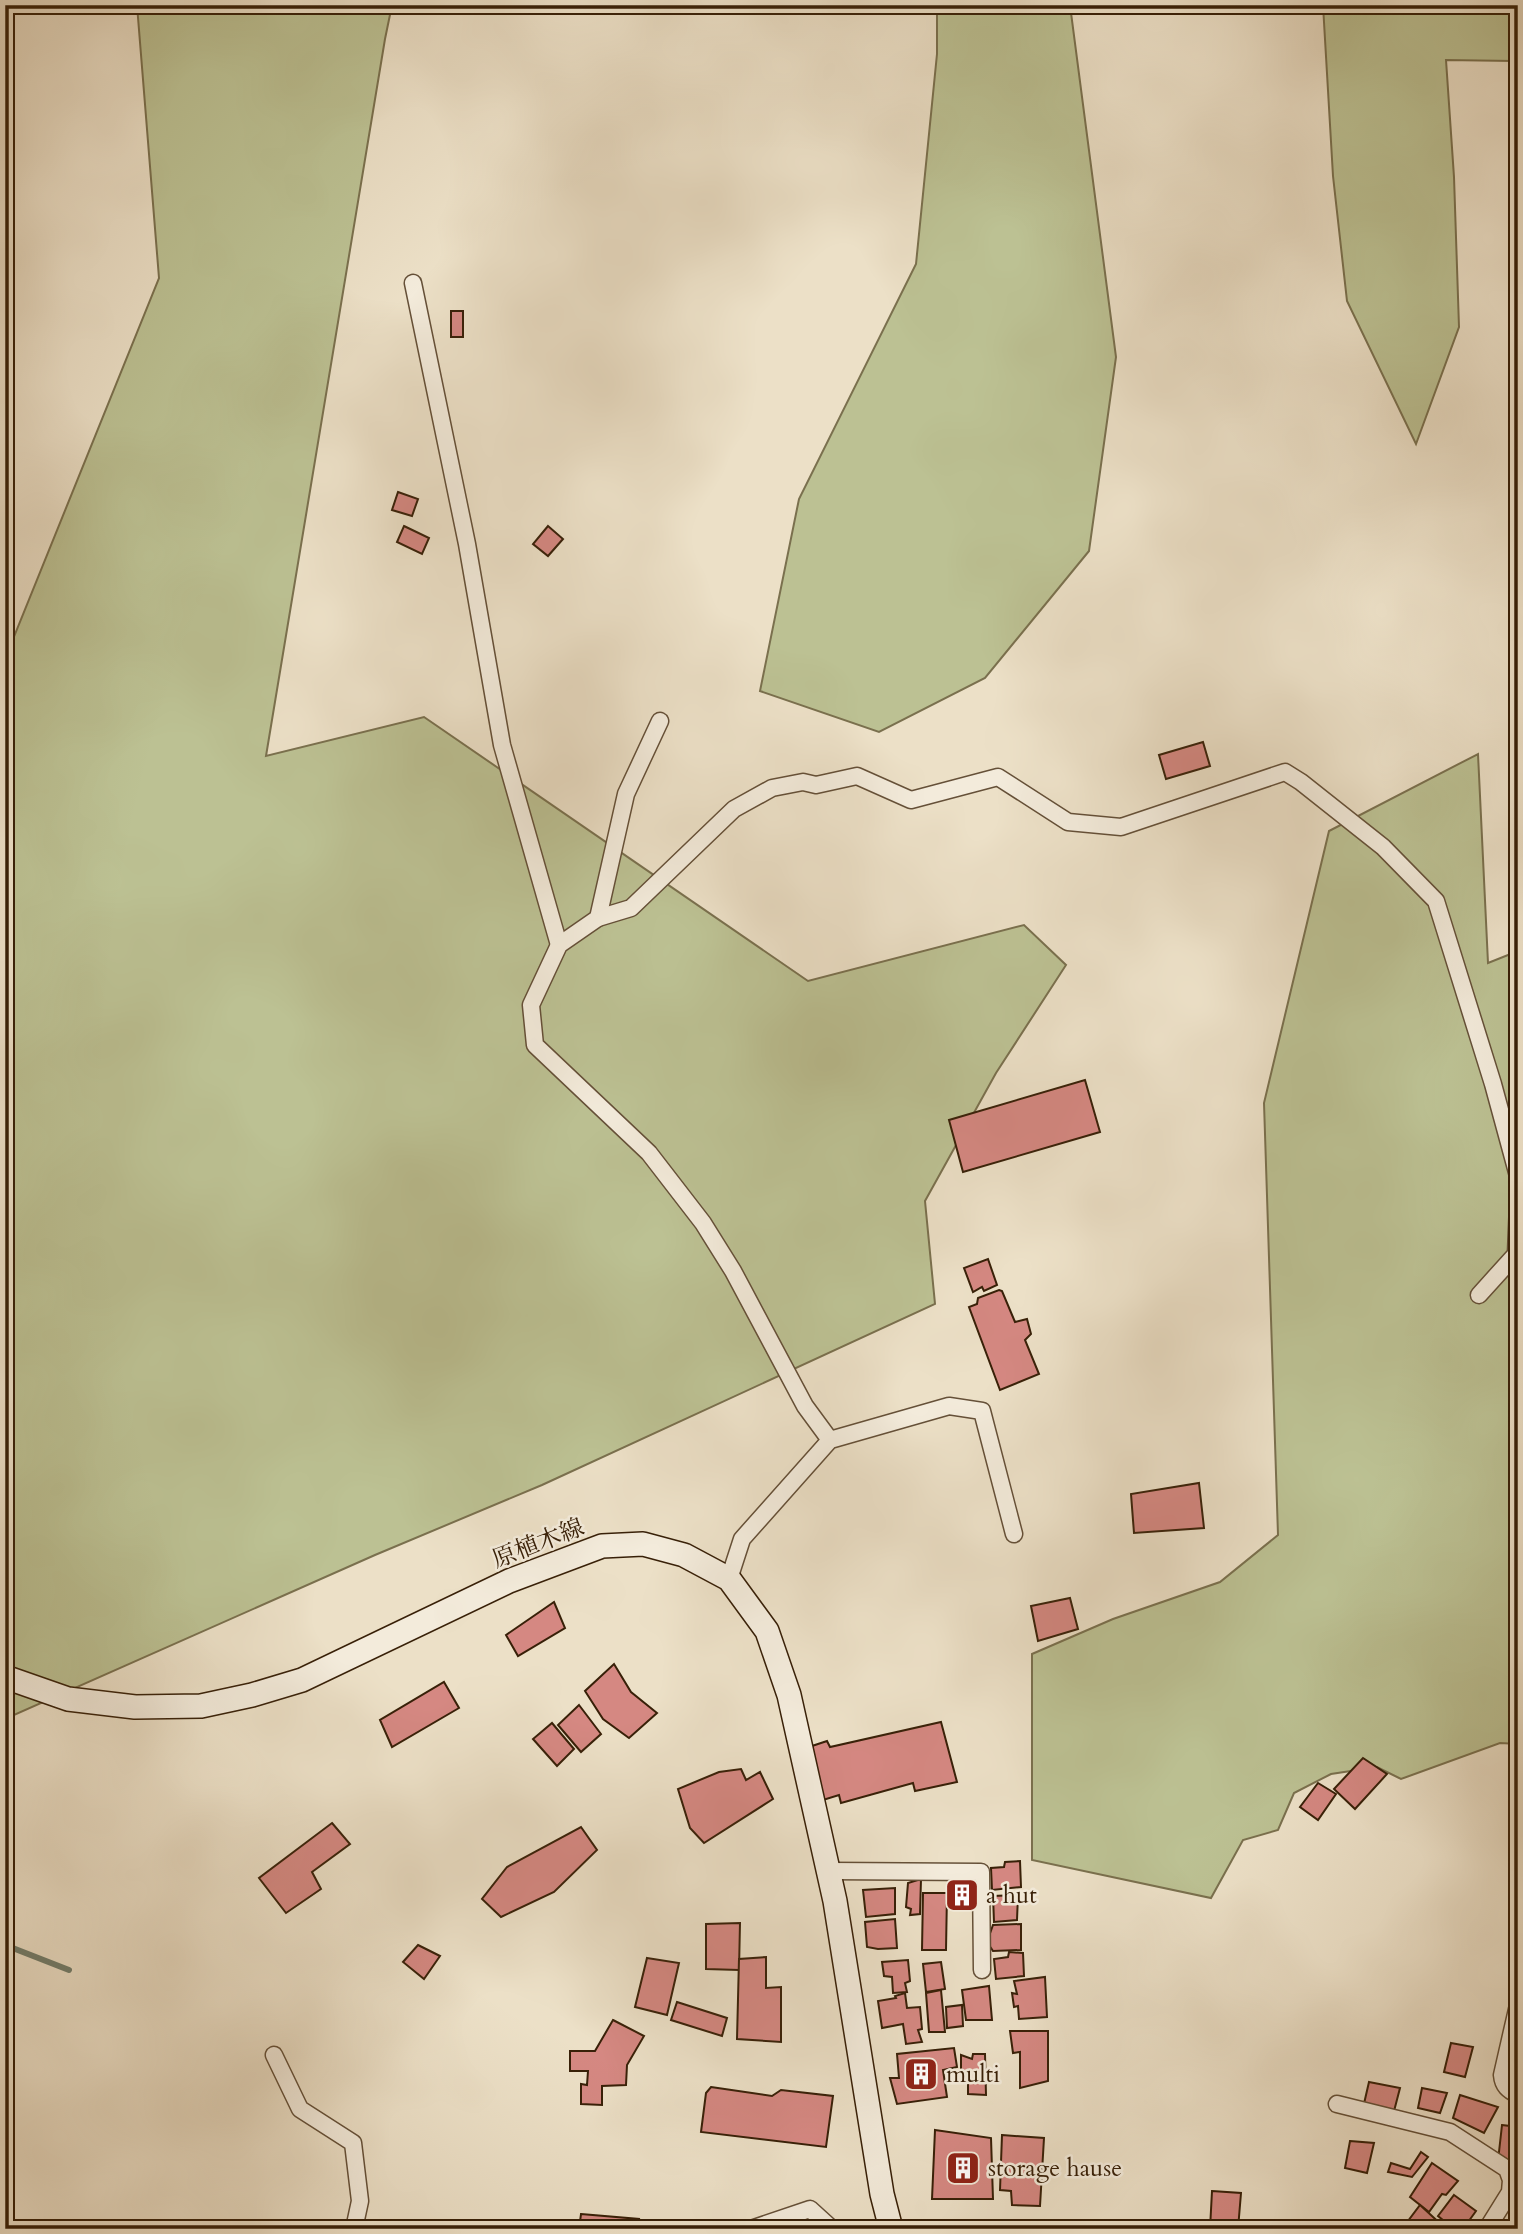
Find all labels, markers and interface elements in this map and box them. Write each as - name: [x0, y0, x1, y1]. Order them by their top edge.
- street label: 原植木線: [487, 1511, 589, 1576]
- building icon: a hut: [943, 1876, 981, 1914]
- place label: a hut: [986, 1879, 1037, 1912]
- building icon: multi: [902, 2055, 940, 2093]
- place label: multi: [946, 2058, 1000, 2091]
- building icon: storage hause: [944, 2149, 982, 2187]
- place label: storage hause: [988, 2152, 1122, 2185]

